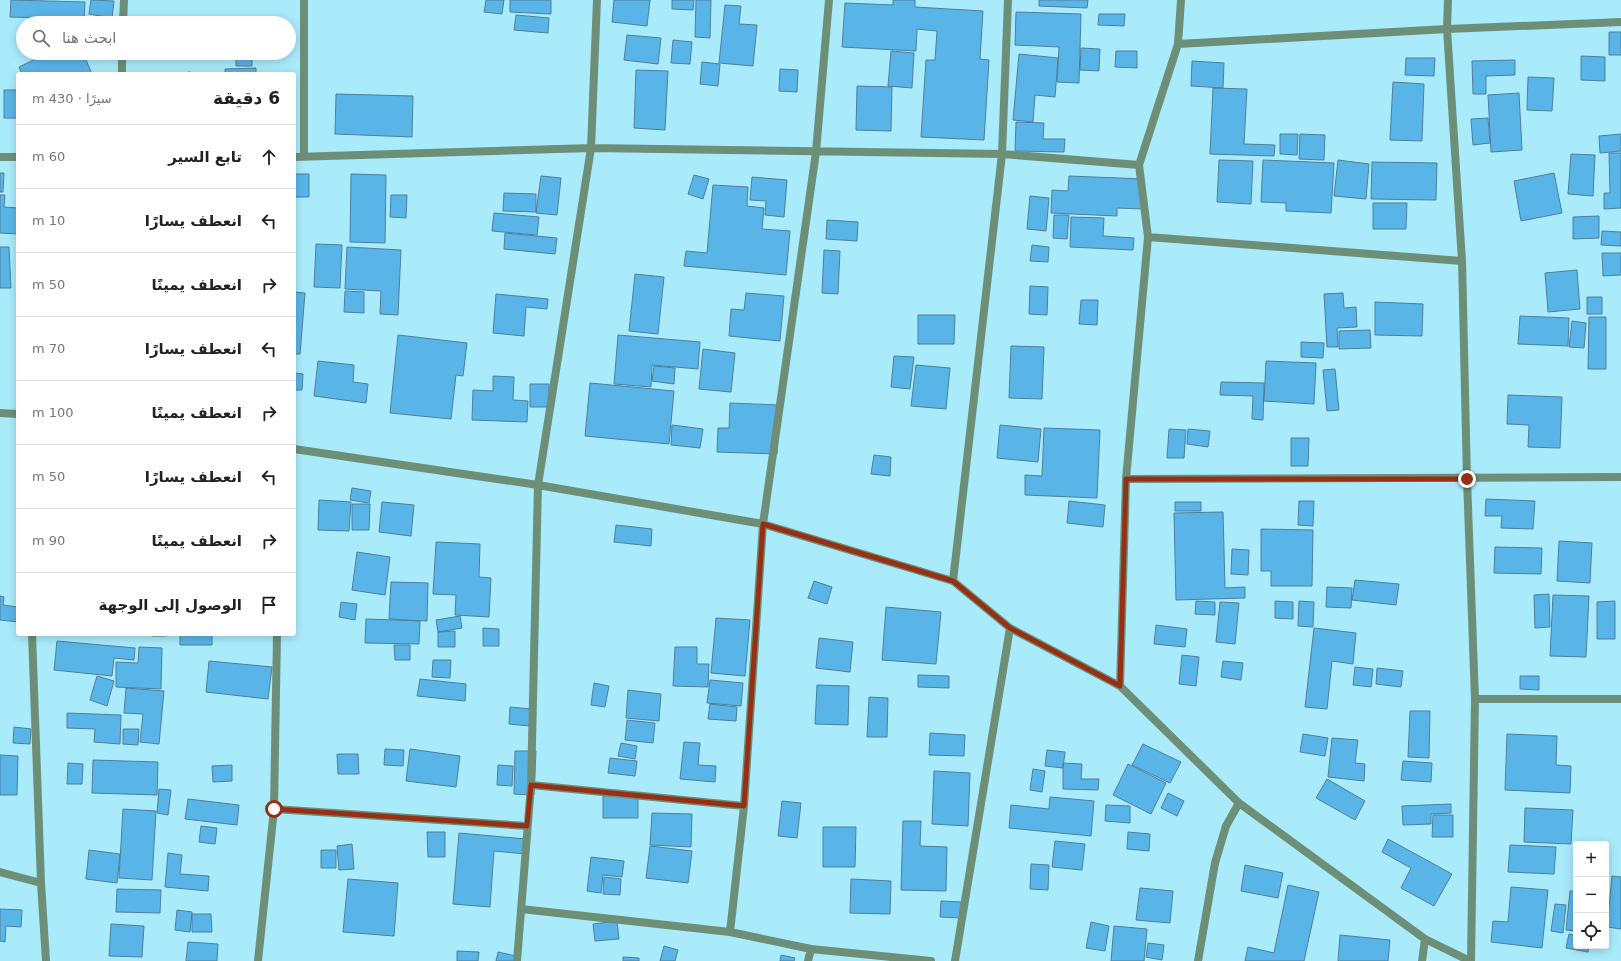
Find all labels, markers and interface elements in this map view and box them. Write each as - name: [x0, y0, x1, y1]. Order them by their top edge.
- search box: [16, 16, 296, 60]
- icon: search: [30, 27, 52, 49]
- text: ابحث هنا: [62, 29, 117, 47]
- text: 6 دقيقة: [213, 88, 280, 108]
- text: سيرًا · 430 m: [32, 91, 112, 106]
- icon: ahead: [258, 146, 280, 168]
- text: تابع السير: [168, 148, 242, 166]
- text: 60 m: [32, 149, 65, 164]
- icon: left: [258, 210, 280, 232]
- text: انعطف يسارًا: [145, 212, 242, 230]
- text: 10 m: [32, 213, 65, 228]
- icon: right: [258, 274, 280, 296]
- text: انعطف يمينًا: [151, 276, 242, 294]
- text: 50 m: [32, 277, 65, 292]
- icon: left: [258, 338, 280, 360]
- text: انعطف يسارًا: [145, 340, 242, 358]
- text: 70 m: [32, 341, 65, 356]
- icon: right: [258, 402, 280, 424]
- text: انعطف يمينًا: [151, 404, 242, 422]
- text: 100 m: [32, 405, 74, 420]
- icon: left: [258, 466, 280, 488]
- text: انعطف يسارًا: [145, 468, 242, 486]
- text: 50 m: [32, 469, 65, 484]
- route end: [1458, 470, 1476, 488]
- icon: right: [258, 530, 280, 552]
- text: انعطف يمينًا: [151, 532, 242, 550]
- text: 90 m: [32, 533, 65, 548]
- icon: arrive: [258, 594, 280, 616]
- text: الوصول إلى الوجهة: [99, 596, 242, 614]
- route start: [265, 800, 283, 818]
- map controls: [1573, 841, 1609, 949]
- button: +: [1573, 841, 1609, 877]
- button: −: [1573, 877, 1609, 913]
- button: locate: [1573, 913, 1609, 949]

